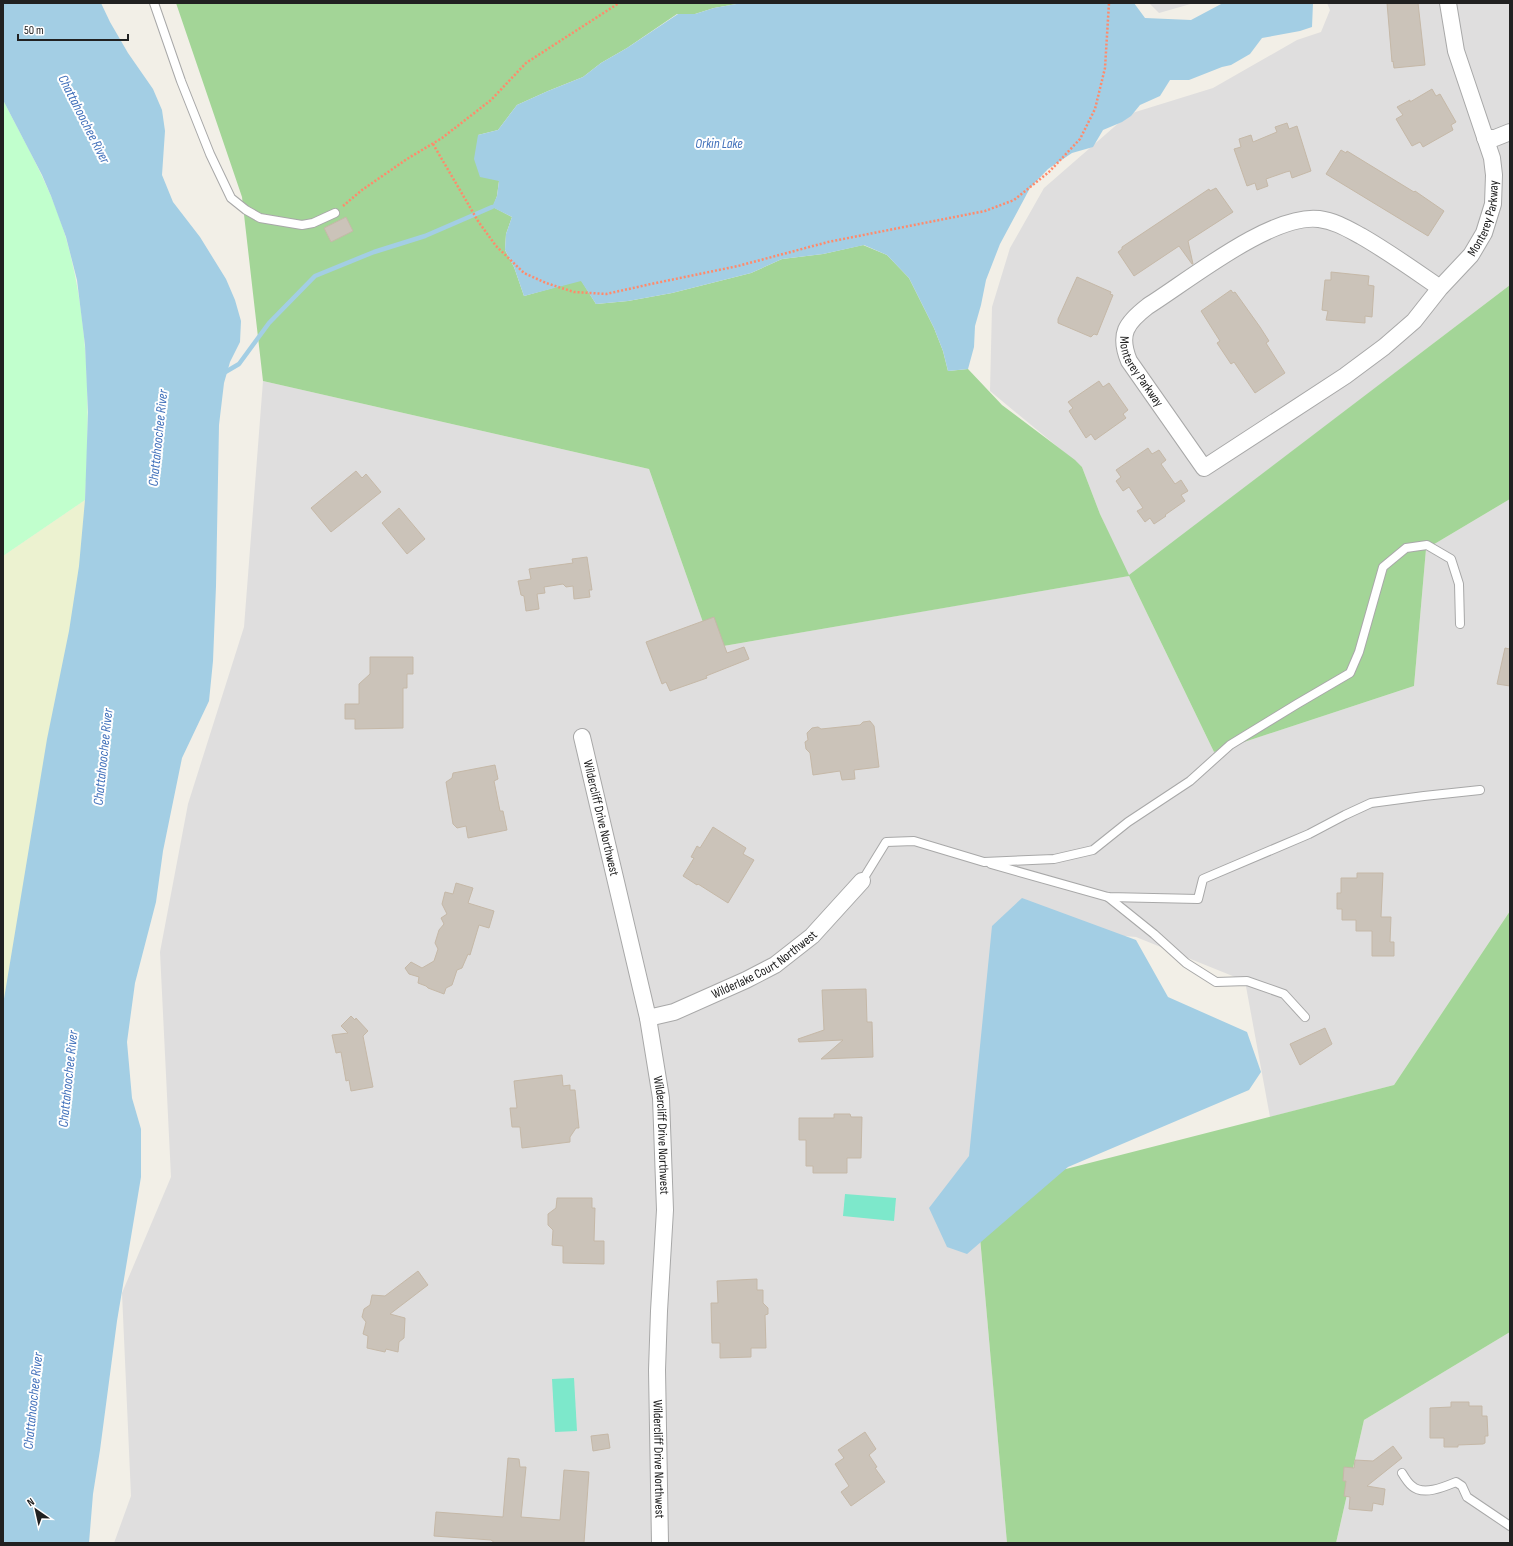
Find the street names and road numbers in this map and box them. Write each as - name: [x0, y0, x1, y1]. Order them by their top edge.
- street label: Monterey Parkway: [1464, 180, 1502, 259]
- street label: Monterey Parkway: [1116, 336, 1167, 410]
- street label: Wildercliff Drive Northwest: [580, 758, 622, 877]
- street label: Wilderlake Court Northwest: [709, 927, 821, 1002]
- street label: Wildercliff Drive Northwest: [650, 1075, 672, 1195]
- street label: Wildercliff Drive Northwest: [650, 1399, 668, 1519]

